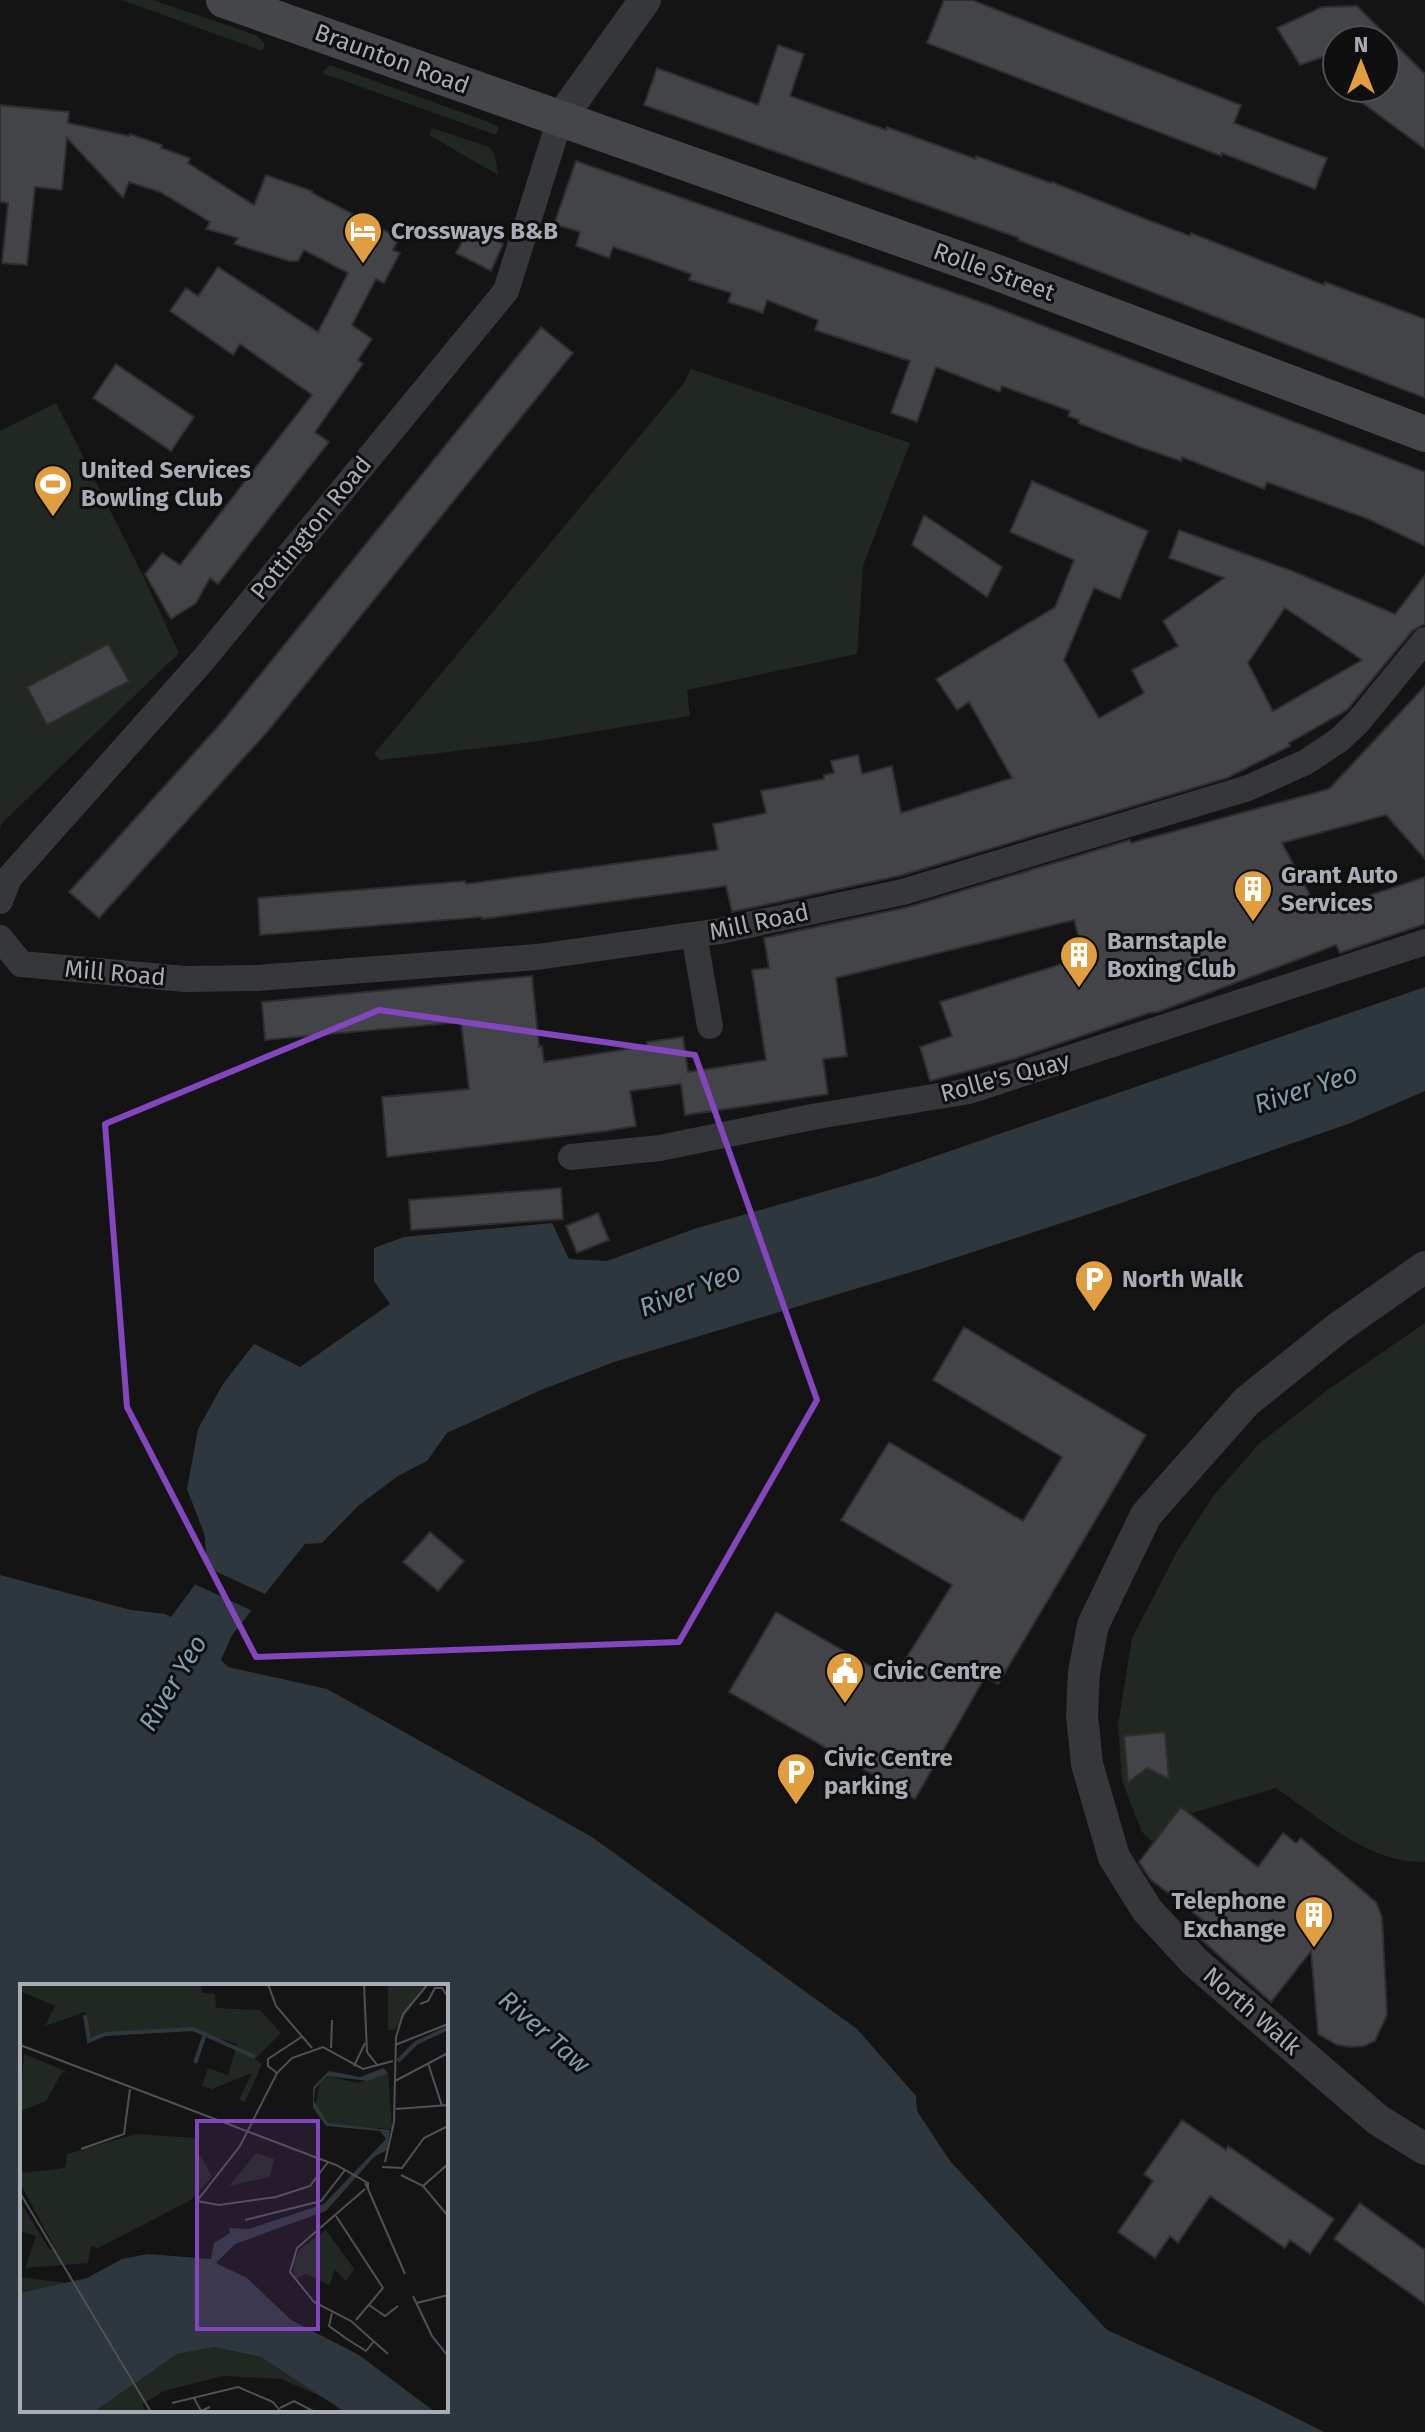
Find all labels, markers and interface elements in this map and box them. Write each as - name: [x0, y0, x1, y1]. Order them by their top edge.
- street label: Braunton Road: [311, 18, 473, 100]
- north arrow: [1321, 24, 1401, 104]
- text: N: [1354, 31, 1368, 58]
- hotel icon: Crossways B&B: [342, 210, 384, 265]
- place label: Crossways B&B: [391, 217, 558, 245]
- street label: Rolle Street: [930, 237, 1059, 307]
- street label: Pottington Road: [245, 451, 377, 605]
- place label: United Services Bowling Club: [81, 456, 251, 512]
- sports icon: United Services Bowling Club: [32, 463, 74, 518]
- place label: Grant Auto Services: [1281, 861, 1398, 917]
- building icon: Grant Auto Services: [1232, 868, 1274, 923]
- street label: Mill Road: [707, 898, 811, 946]
- place label: Barnstaple Boxing Club: [1107, 927, 1236, 983]
- building icon: Barnstaple Boxing Club: [1058, 934, 1100, 989]
- street label: Mill Road: [63, 955, 167, 991]
- street label: Rolle's Quay: [937, 1046, 1073, 1108]
- water label: River Yeo: [1251, 1058, 1361, 1120]
- water label: River Yeo: [635, 1256, 745, 1324]
- parking icon: North Walk: [1073, 1258, 1115, 1313]
- place label: North Walk: [1122, 1265, 1244, 1293]
- water label: River Yeo: [132, 1629, 214, 1737]
- public building icon: Civic Centre: [824, 1650, 866, 1705]
- place label: Civic Centre: [873, 1657, 1002, 1685]
- place label: Civic Centre parking: [824, 1744, 953, 1800]
- parking icon: Civic Centre parking: [775, 1751, 817, 1806]
- place label: Telephone Exchange: [1172, 1887, 1286, 1943]
- building icon: Telephone Exchange: [1293, 1894, 1335, 1949]
- street label: North Walk: [1198, 1961, 1307, 2061]
- inset map: [20, 1984, 448, 2412]
- water label: River Taw: [492, 1984, 596, 2080]

